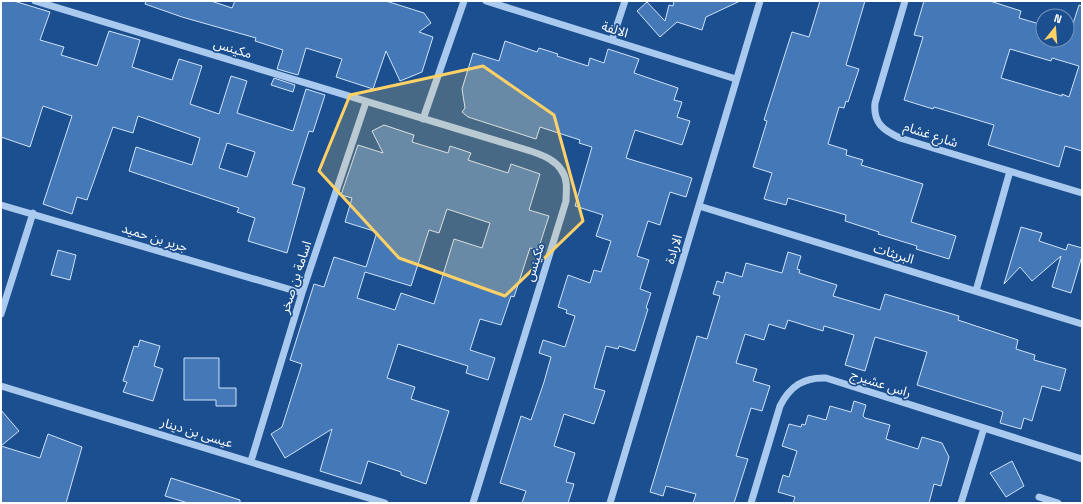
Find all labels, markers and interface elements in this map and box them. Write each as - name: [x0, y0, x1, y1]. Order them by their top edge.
- north arrow: [1035, 8, 1075, 48]
- text: N: [1052, 11, 1063, 26]
- street label: الالفة: [600, 17, 630, 42]
- street label: مكينس: [212, 35, 254, 62]
- street label: شارع غشام: [901, 118, 960, 153]
- street label: جرير بن حميد: [120, 219, 190, 256]
- street label: الارادة: [661, 232, 686, 266]
- street label: اسامة بن صخر: [275, 239, 315, 316]
- street label: البريثات: [872, 239, 916, 268]
- street label: مكينس: [521, 241, 548, 283]
- street label: راس عشيرج: [848, 366, 913, 403]
- street label: عيسى بن دينار: [158, 413, 236, 452]

